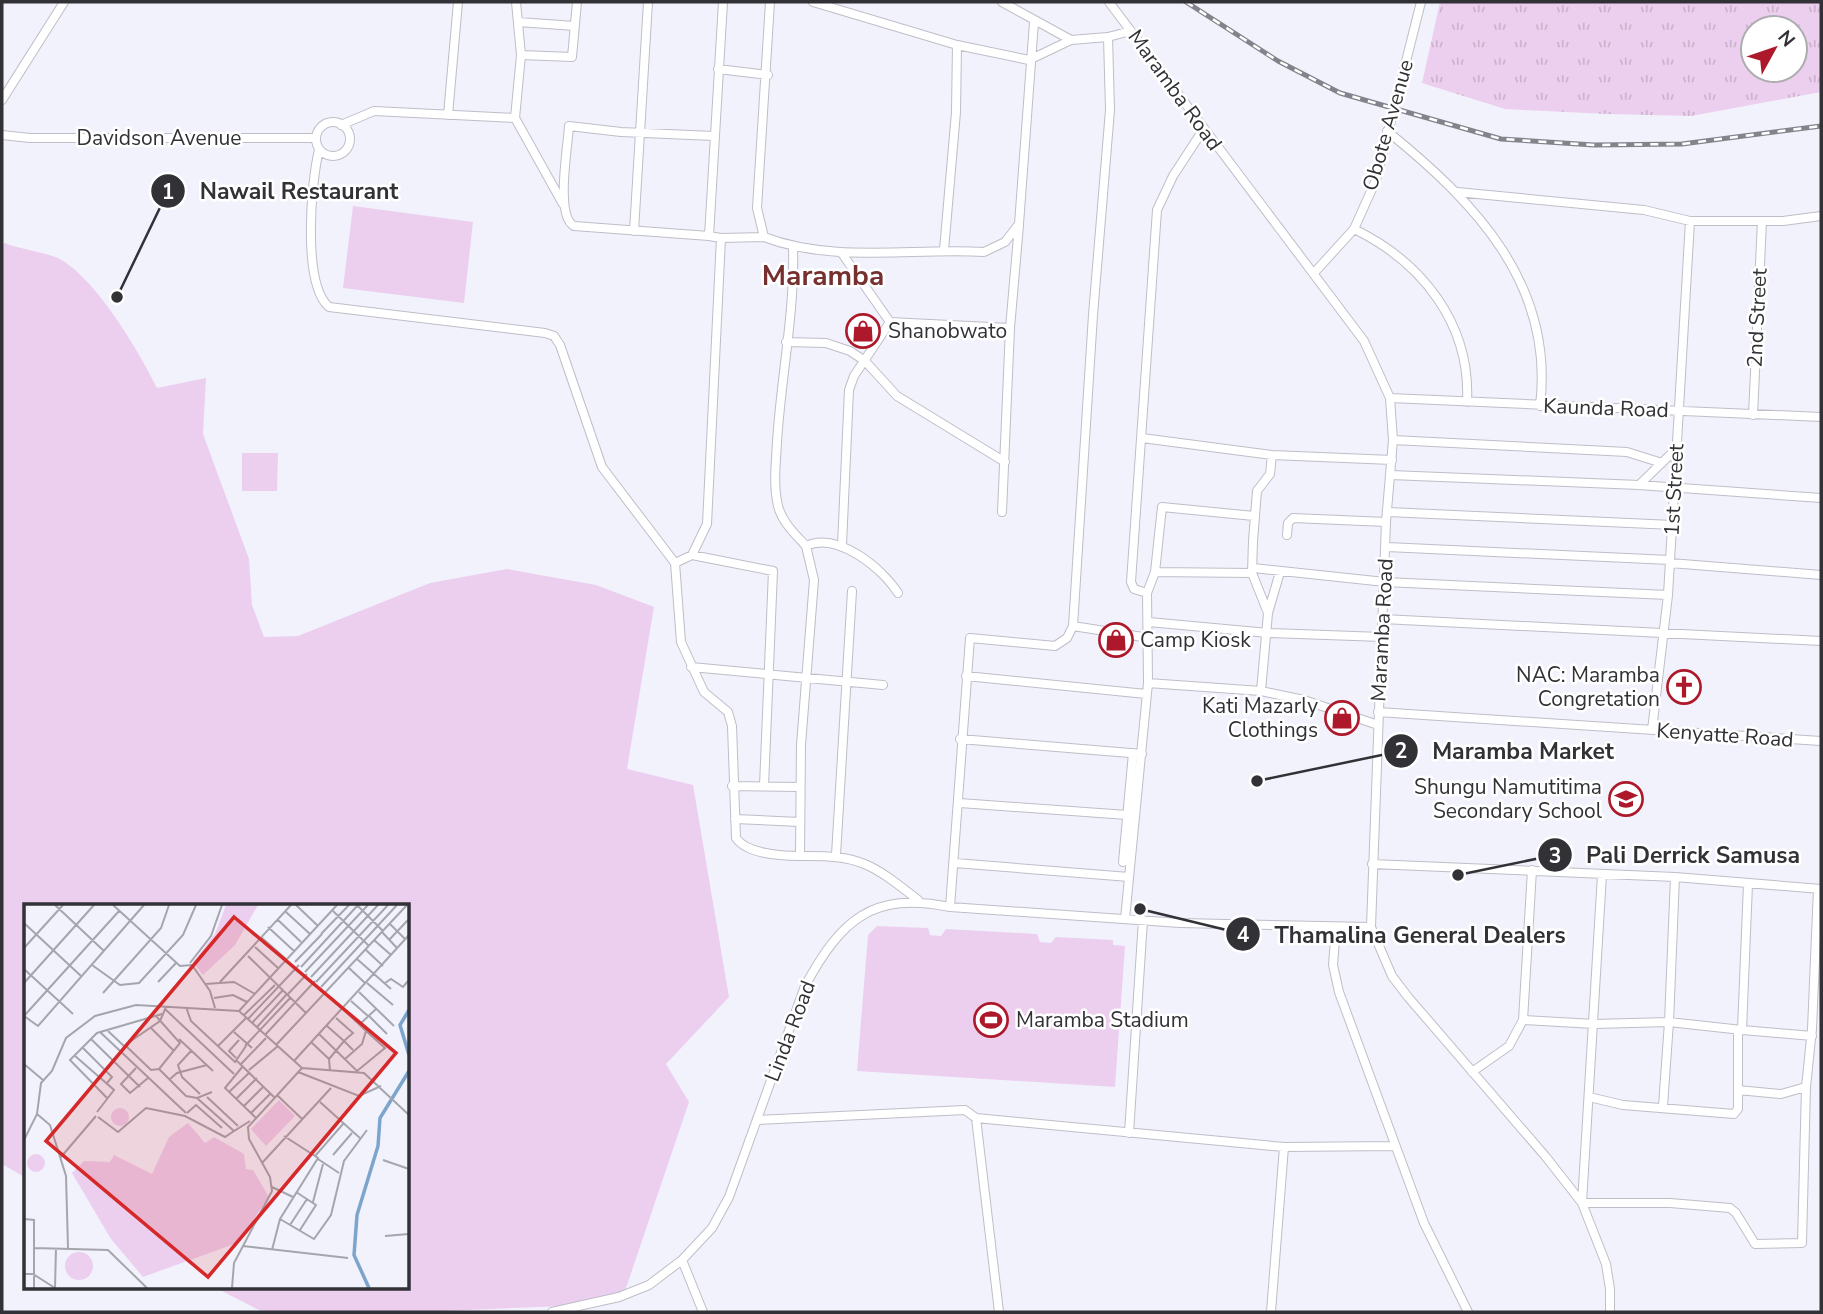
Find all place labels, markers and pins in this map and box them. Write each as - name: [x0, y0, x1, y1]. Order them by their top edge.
- callout: Nawail Restaurant: [150, 169, 412, 213]
- shop icon: Shanobwato: [844, 312, 882, 350]
- place label: Shanobwato: [888, 317, 1007, 345]
- shop icon: Camp Kiosk: [1097, 621, 1135, 659]
- place label: Camp Kiosk: [1140, 626, 1251, 654]
- place label: NAC: Maramba Congretation: [1516, 661, 1660, 713]
- church icon: NAC: Maramba Congretation: [1665, 668, 1703, 706]
- place label: Kati Mazarly Clothings: [1202, 692, 1318, 744]
- shop icon: Kati Mazarly Clothings: [1323, 699, 1361, 737]
- callout: Maramba Market: [1384, 729, 1628, 773]
- place label: Shungu Namutitima Secondary School: [1414, 773, 1603, 825]
- school or university icon: Shungu Namutitima Secondary School: [1607, 780, 1645, 818]
- callout: Pali Derrick Samusa: [1537, 833, 1814, 877]
- callout: Thamalina General Dealers: [1225, 912, 1580, 956]
- sports icon: Maramba Stadium: [972, 1001, 1010, 1039]
- place label: Maramba Stadium: [1016, 1006, 1189, 1034]

